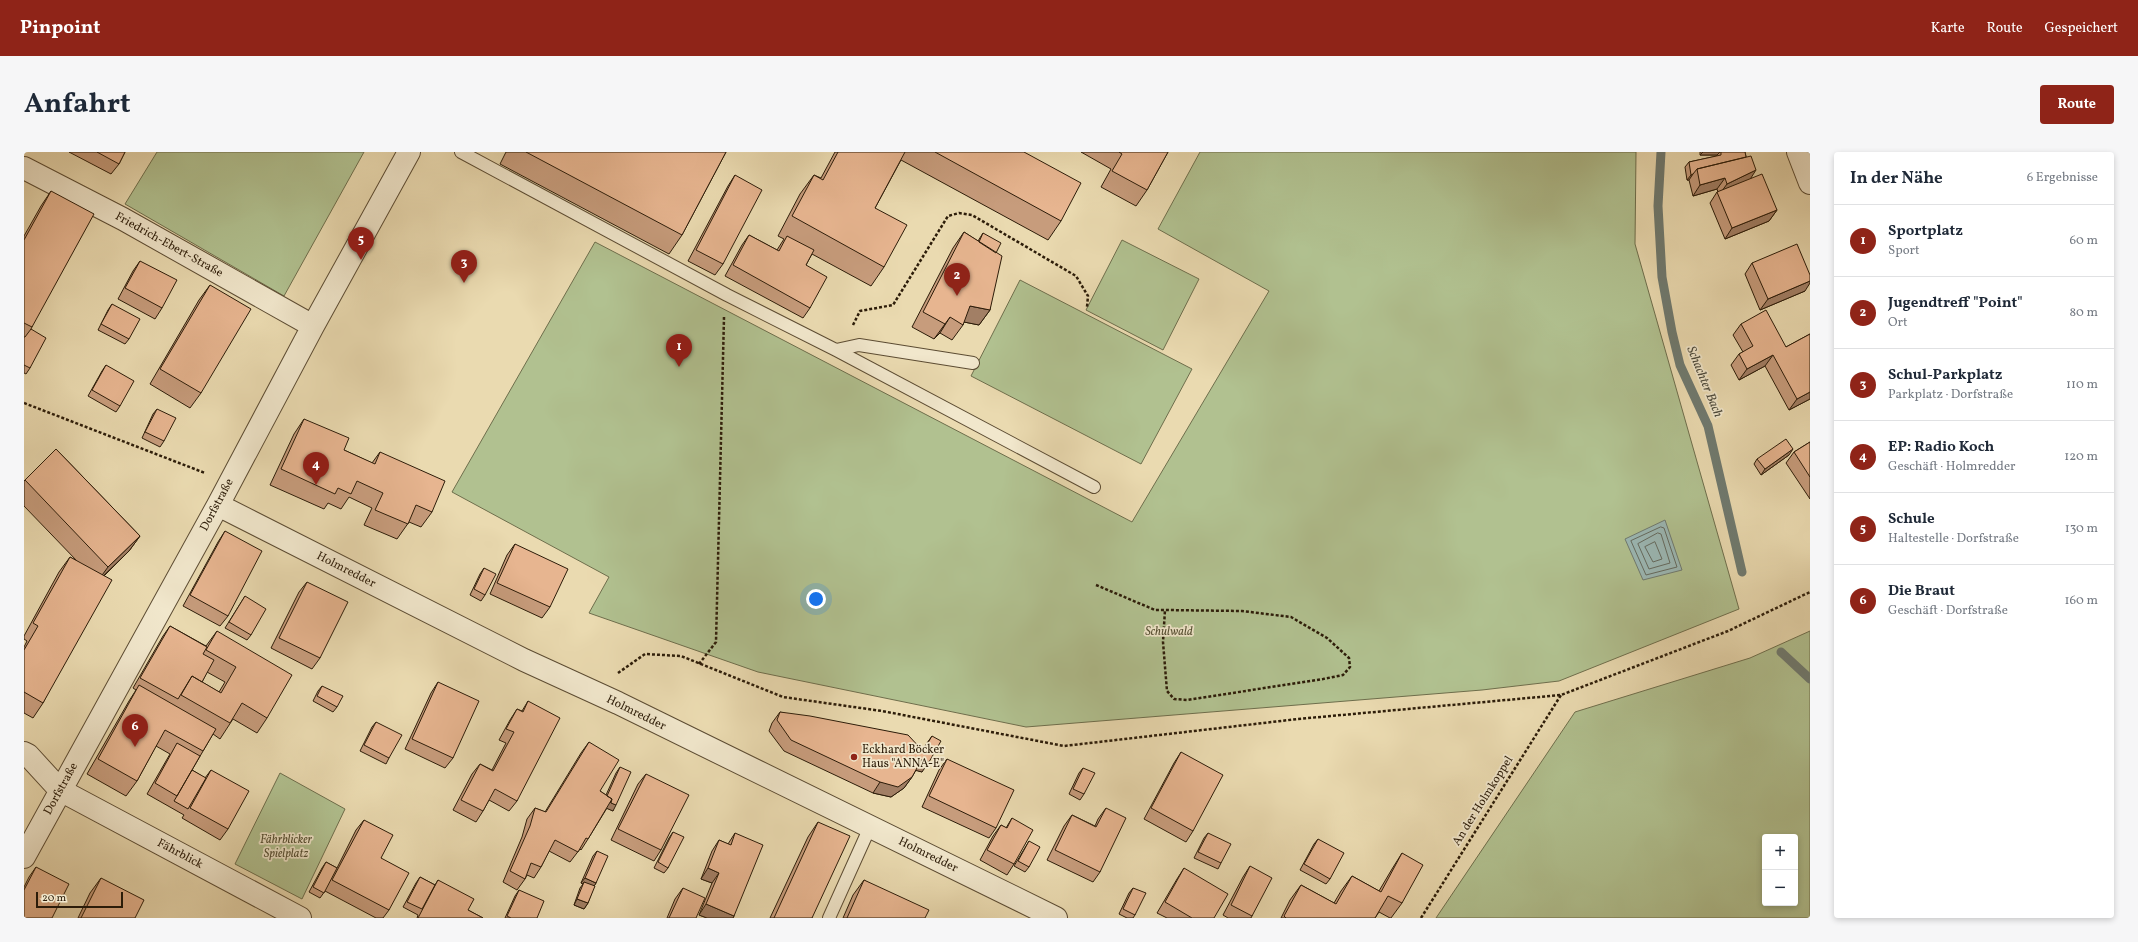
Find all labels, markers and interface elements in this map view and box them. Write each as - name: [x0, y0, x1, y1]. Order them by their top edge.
- text: Pinpoint: [20, 15, 100, 41]
- text: Karte: [1931, 19, 1965, 38]
- text: Route: [1987, 19, 2023, 38]
- text: Gespeichert: [2045, 19, 2118, 38]
- text: Anfahrt: [24, 85, 131, 124]
- button: Route: [2040, 85, 2114, 124]
- text: In der Nähe: [1850, 167, 1943, 190]
- text: 6 Ergebnisse: [2027, 169, 2098, 187]
- street label: Friedrich-Ebert-Straße: [112, 209, 226, 282]
- text: Sportplatz: [1888, 221, 1963, 242]
- pin: 5: [348, 227, 374, 260]
- text: 1: [1860, 232, 1866, 250]
- text: 60 m: [2070, 232, 2098, 250]
- text: Sport: [1888, 242, 1920, 260]
- pin: 3: [451, 250, 477, 283]
- pin: 2: [944, 263, 970, 296]
- text: Jugendtreff "Point": [1888, 293, 2023, 314]
- text: 2: [1860, 304, 1866, 322]
- text: 80 m: [2069, 304, 2098, 322]
- text: Ort: [1888, 314, 1908, 332]
- pin: 1: [666, 334, 692, 367]
- water label: Schachter Bach: [1682, 344, 1727, 421]
- text: Schul-Parkplatz: [1888, 365, 2002, 386]
- text: 3: [1860, 376, 1866, 394]
- text: 110 m: [2066, 376, 2098, 394]
- text: Parkplatz · Dorfstraße: [1888, 386, 2013, 404]
- text: EP: Radio Koch: [1888, 437, 1994, 458]
- text: 4: [1859, 448, 1867, 466]
- text: 120 m: [2064, 448, 2098, 466]
- pin: 4: [303, 452, 329, 485]
- text: Geschäft · Holmredder: [1888, 458, 2016, 476]
- street label: Dorfstraße: [196, 476, 238, 534]
- text: Schule: [1888, 509, 1935, 530]
- text: 5: [1860, 520, 1866, 538]
- text: 130 m: [2065, 520, 2098, 538]
- text: Haltestelle · Dorfstraße: [1888, 530, 2019, 548]
- street label: Holmredder: [314, 548, 378, 592]
- text: Die Braut: [1888, 581, 1955, 602]
- your location: [806, 589, 826, 609]
- text: 6: [1859, 592, 1867, 610]
- text: 160 m: [2064, 592, 2098, 610]
- text: Geschäft · Dorfstraße: [1888, 602, 2008, 620]
- park label: Schulwald: [1145, 624, 1193, 640]
- street label: Holmredder: [604, 692, 668, 734]
- pin: 6: [122, 714, 148, 747]
- place label: Eckhard Böcker Haus "ANNA-E": [862, 742, 944, 772]
- marker: Eckhard Böcker Haus "ANNA-E": [849, 752, 859, 762]
- street label: An der Holmkoppel: [1449, 753, 1517, 849]
- street label: Dorfstraße: [40, 760, 82, 818]
- park label: Fährblicker Spielplatz: [260, 832, 313, 862]
- street label: Holmredder: [896, 834, 960, 876]
- map controls: [1762, 834, 1798, 906]
- button: +: [1762, 834, 1798, 870]
- street label: Fährblick: [154, 835, 206, 873]
- button: −: [1762, 870, 1798, 906]
- scale bar: [36, 890, 123, 909]
- text: 20 m: [42, 891, 66, 906]

